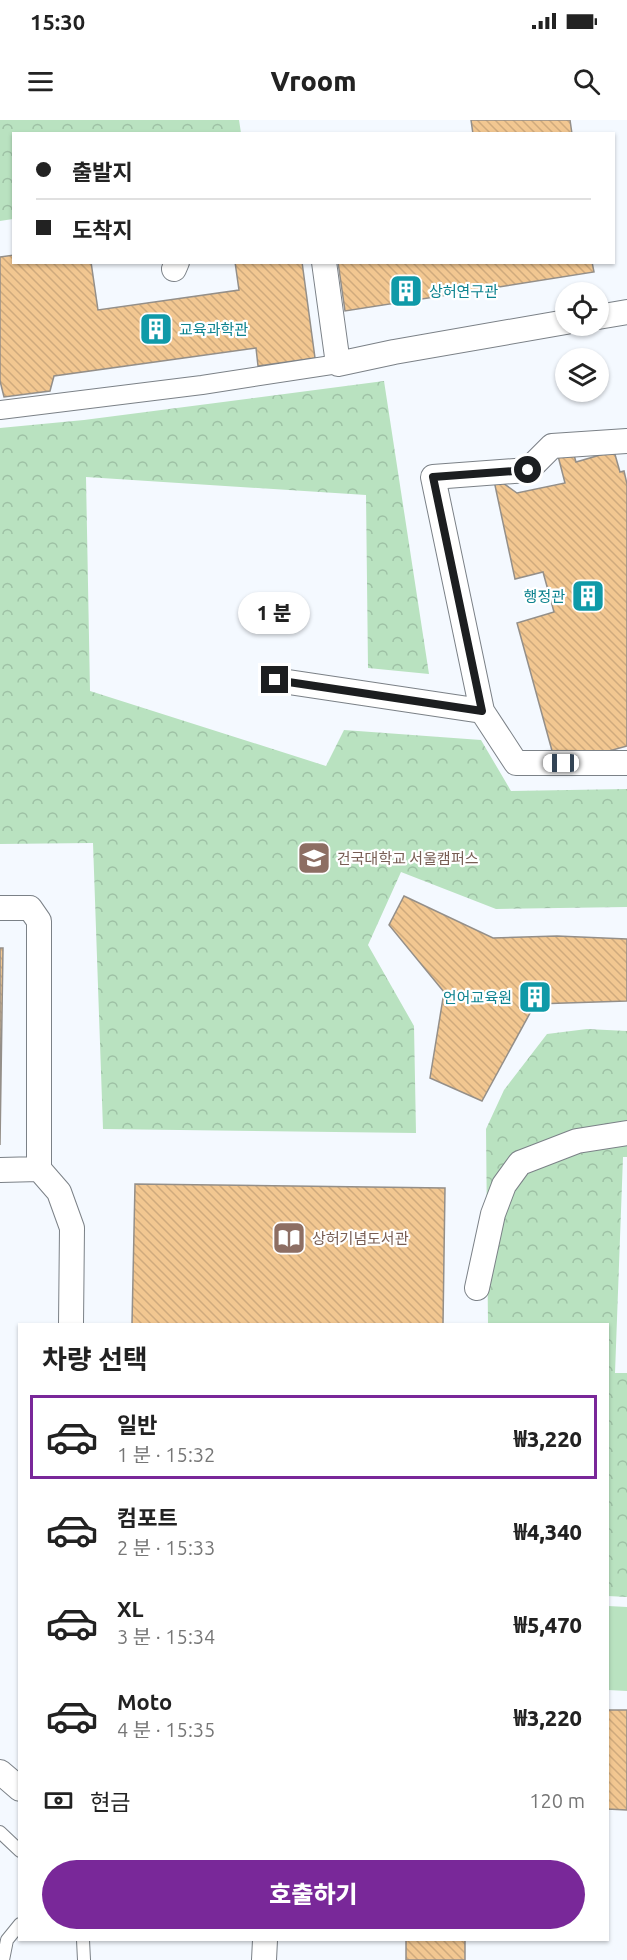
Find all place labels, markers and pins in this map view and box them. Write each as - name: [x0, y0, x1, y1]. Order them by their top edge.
- building icon: 상허연구관: [388, 273, 424, 309]
- place label: 상허연구관: [429, 283, 498, 300]
- building icon: 교육과학관: [138, 311, 174, 347]
- place label: 교육과학관: [179, 321, 248, 338]
- building icon: 행정관: [570, 578, 606, 614]
- place label: 행정관: [524, 588, 565, 605]
- school or university icon: 건국대학교 서울캠퍼스: [296, 840, 332, 876]
- place label: 건국대학교 서울캠퍼스: [337, 850, 479, 867]
- building icon: 언어교육원: [517, 979, 553, 1015]
- place label: 언어교육원: [443, 989, 512, 1006]
- library icon: 상허기념도서관: [271, 1220, 307, 1256]
- place label: 상허기념도서관: [312, 1230, 409, 1247]

